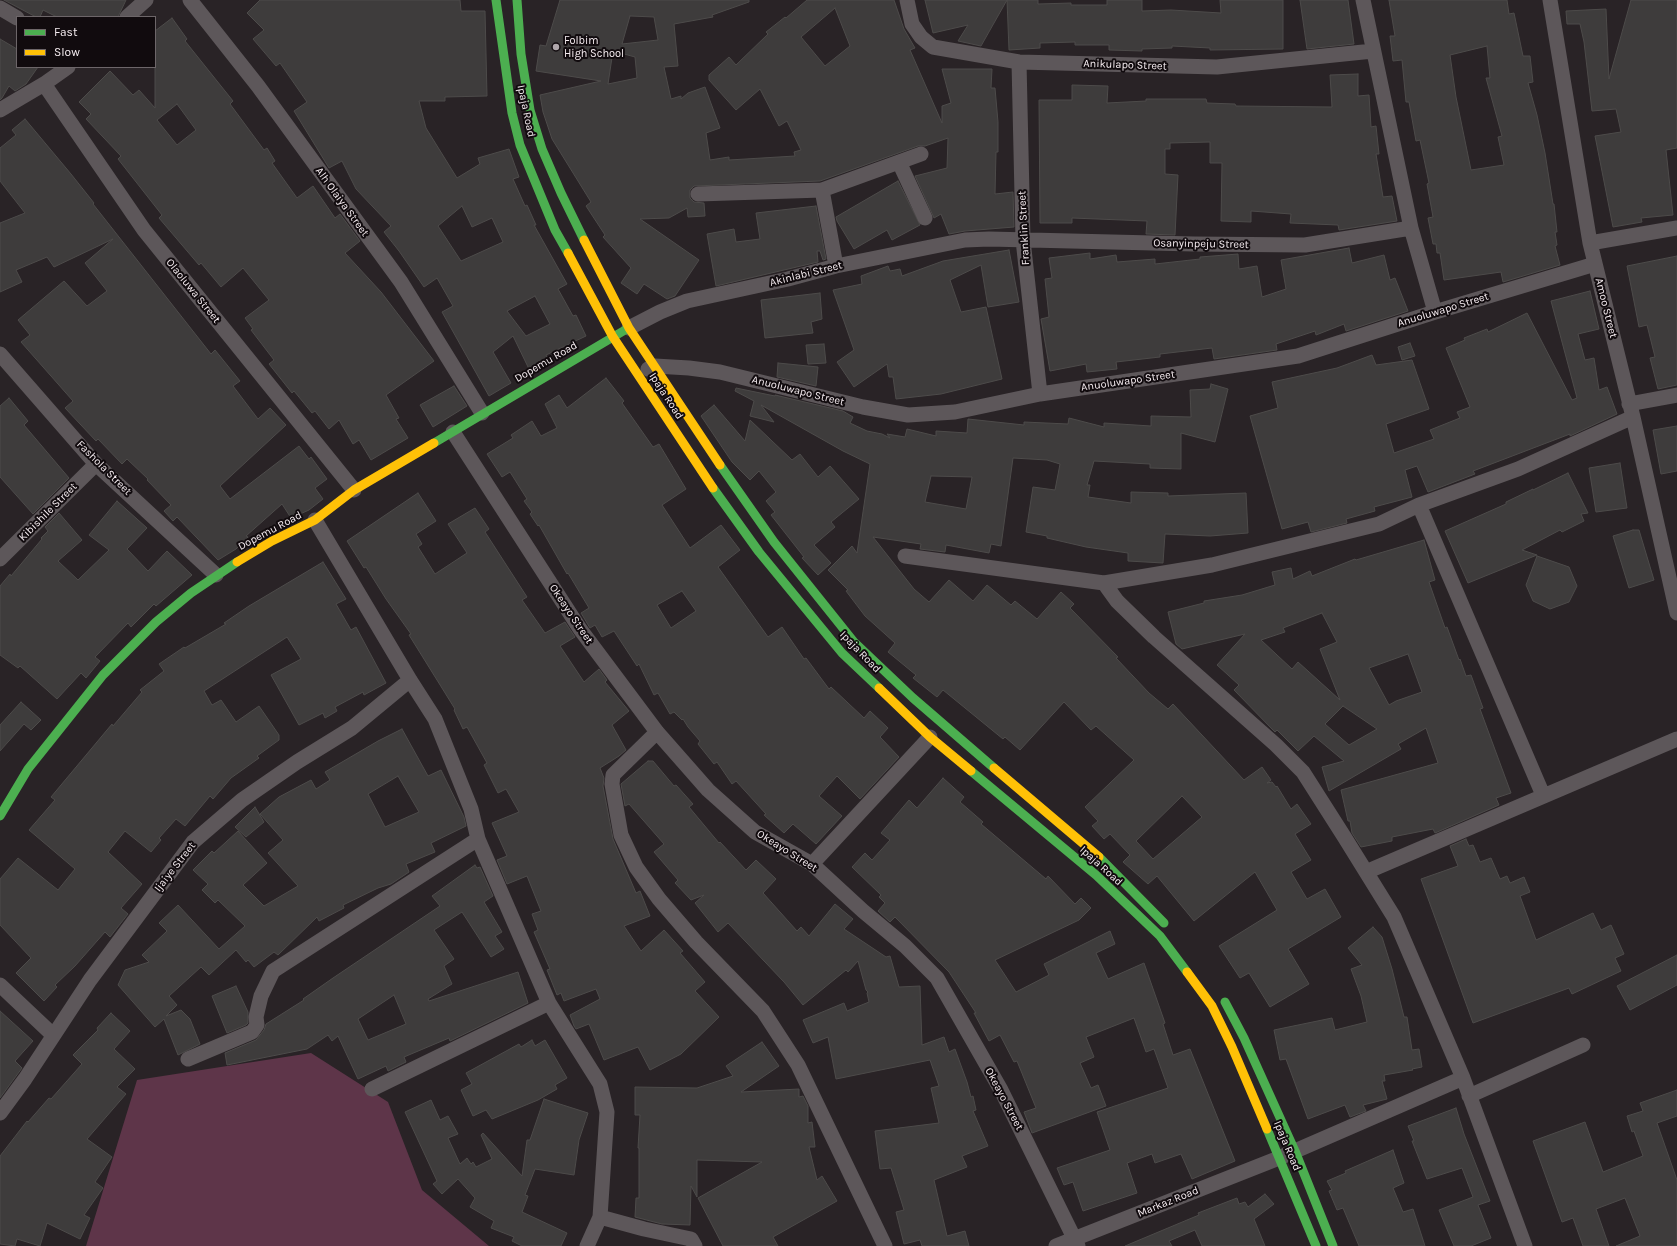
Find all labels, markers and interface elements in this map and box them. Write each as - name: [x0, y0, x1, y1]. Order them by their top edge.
- legend: [16, 16, 156, 68]
- text: Fast: [54, 25, 77, 39]
- place label: Folbim High School: [564, 34, 624, 60]
- marker: Folbim High School: [551, 42, 561, 52]
- text: Slow: [54, 45, 80, 59]
- street label: Anikulapo Street: [1083, 57, 1167, 73]
- street label: Ipaja Road: [514, 84, 538, 138]
- street label: Alh Olaiya Street: [313, 165, 371, 239]
- street label: Franklin Street: [1015, 190, 1033, 266]
- street label: Osanyinpeju Street: [1153, 237, 1249, 251]
- street label: Olaoluwa Street: [163, 256, 223, 326]
- street label: Akinlabi Street: [768, 259, 844, 289]
- street label: Amoo Street: [1592, 277, 1620, 339]
- street label: Anuoluwapo Street: [1396, 290, 1490, 330]
- street label: Dopemu Road: [512, 339, 580, 385]
- street label: Anuoluwapo Street: [1080, 368, 1176, 394]
- street label: Ipaja Road: [646, 370, 686, 422]
- street label: Anuoluwapo Street: [750, 373, 846, 409]
- street label: Fashola Street: [74, 438, 134, 498]
- street label: Kibishile Street: [16, 480, 80, 544]
- street label: Dopemu Road: [236, 509, 304, 553]
- street label: Okeayo Street: [546, 582, 596, 646]
- street label: Ipaja Road: [837, 628, 883, 676]
- street label: Okeayo Street: [754, 827, 820, 875]
- street label: Ijaiye Street: [152, 840, 198, 894]
- street label: Ipaja Road: [1077, 843, 1125, 889]
- street label: Okeayo Street: [982, 1065, 1026, 1133]
- street label: Ipaja Road: [1271, 1119, 1303, 1173]
- street label: Markaz Road: [1136, 1184, 1200, 1220]

